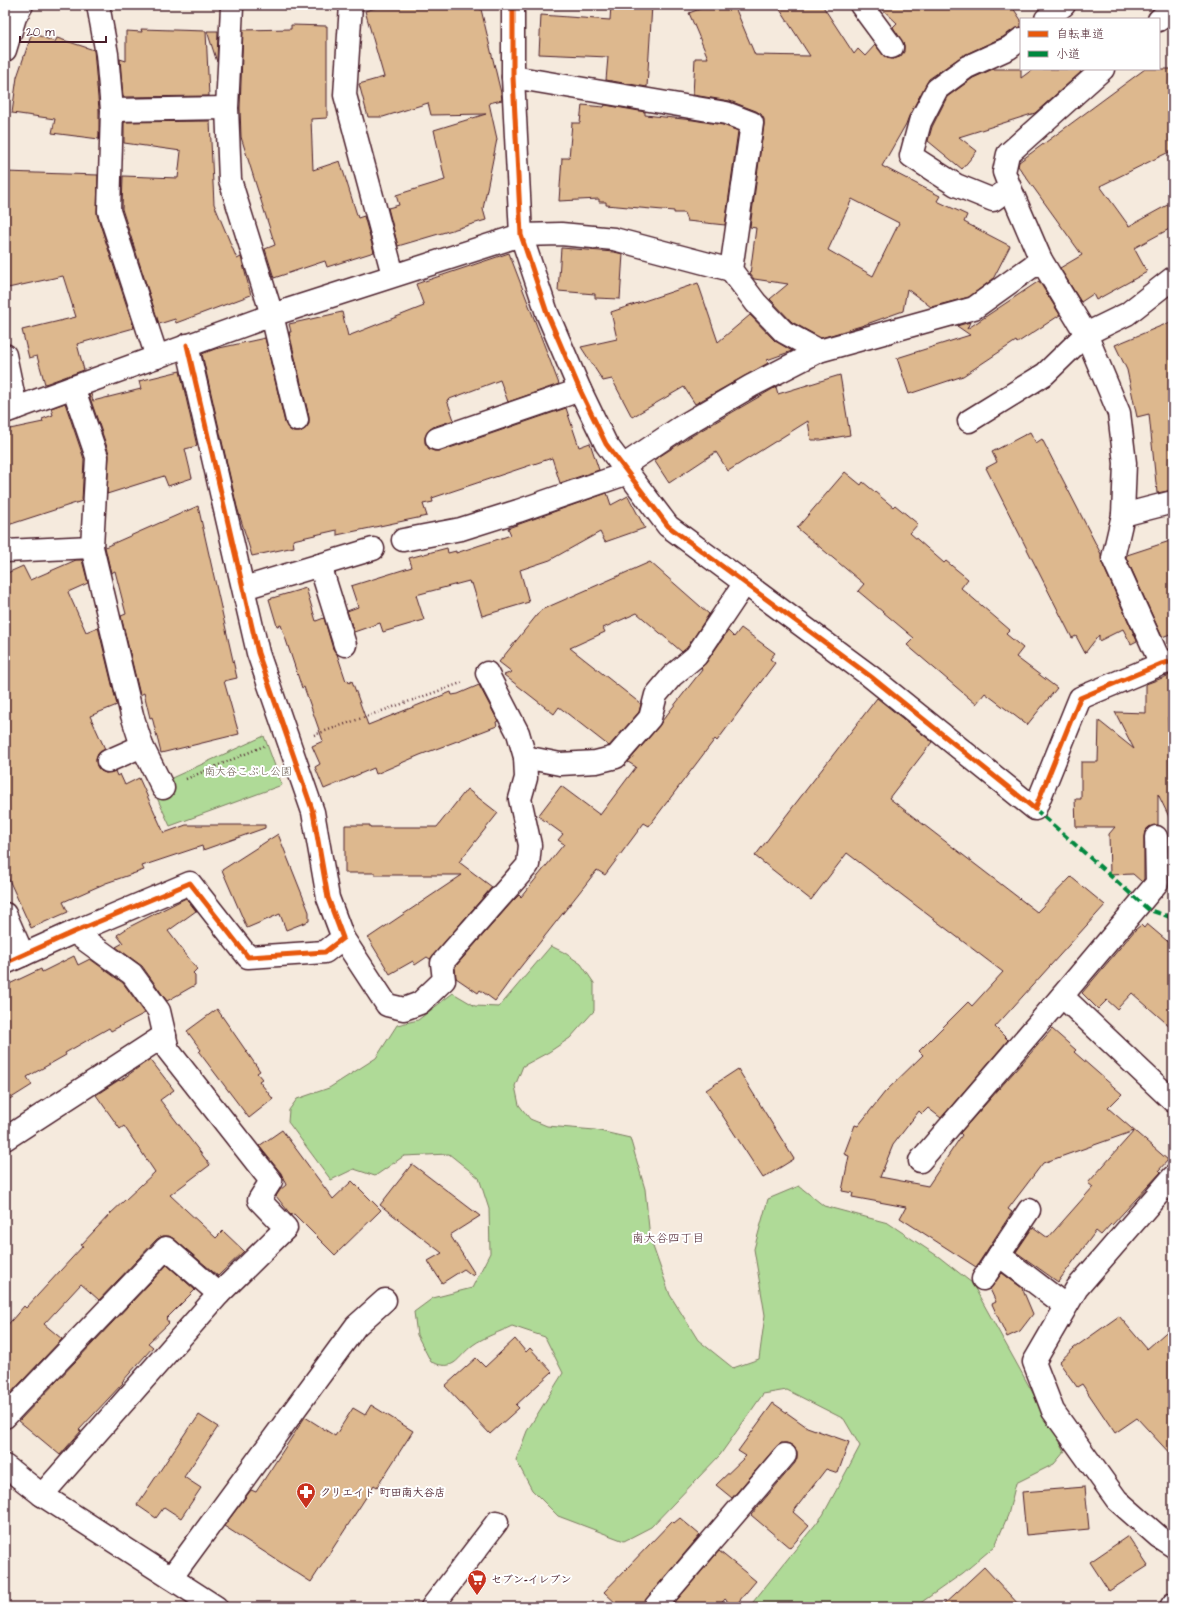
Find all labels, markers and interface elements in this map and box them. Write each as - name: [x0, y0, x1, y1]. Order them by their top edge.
- scale bar: [20, 18, 106, 44]
- legend: [1020, 18, 1160, 70]
- text: 20 m: [26, 24, 55, 41]
- text: 自転車道: [1056, 26, 1104, 43]
- text: 小道: [1056, 46, 1080, 63]
- park label: 南大谷こぶし公園: [204, 764, 292, 779]
- district label: 南大谷四丁目: [632, 1230, 704, 1247]
- pharmacy icon: クリエイト 町田南大谷店: [295, 1481, 317, 1509]
- place label: クリエイト 町田南大谷店: [320, 1485, 445, 1500]
- supermarket icon: セブン-イレブン: [466, 1568, 488, 1596]
- place label: セブン-イレブン: [491, 1572, 571, 1587]

